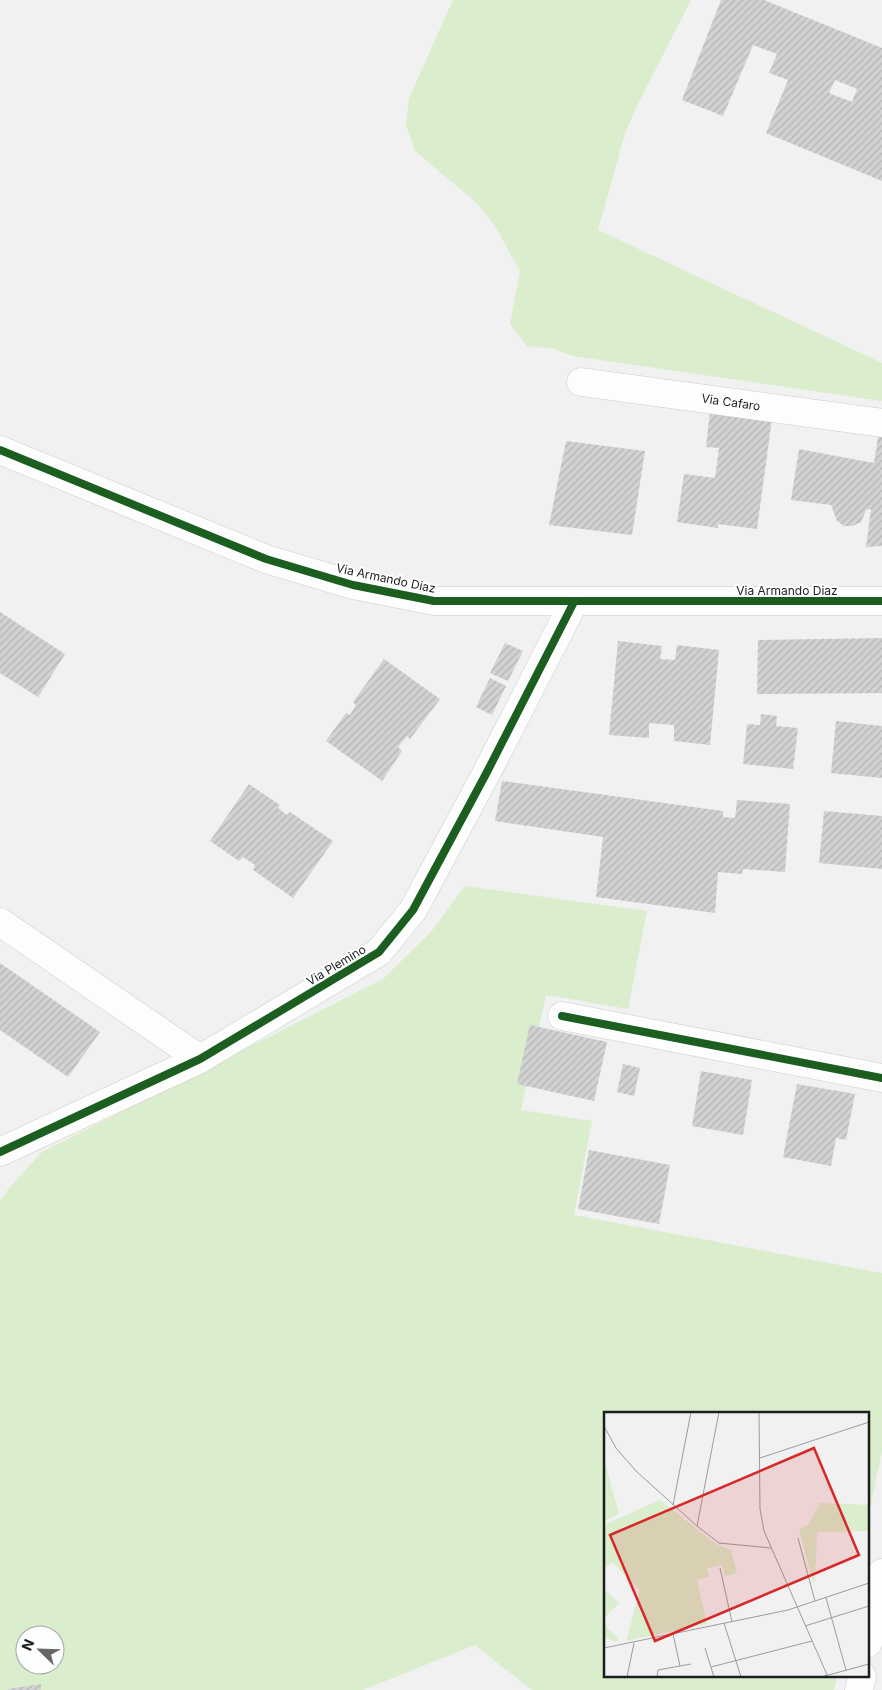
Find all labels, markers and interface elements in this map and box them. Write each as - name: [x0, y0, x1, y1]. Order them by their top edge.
- street label: Via Cafaro: [701, 390, 761, 414]
- street label: Via Armando Diaz: [335, 560, 437, 596]
- street label: Via Armando Diaz: [736, 583, 838, 598]
- street label: Via Plemino: [304, 941, 368, 989]
- inset map: [604, 1412, 870, 1678]
- north arrow: [15, 1625, 65, 1675]
- text: N: [18, 1636, 37, 1653]

